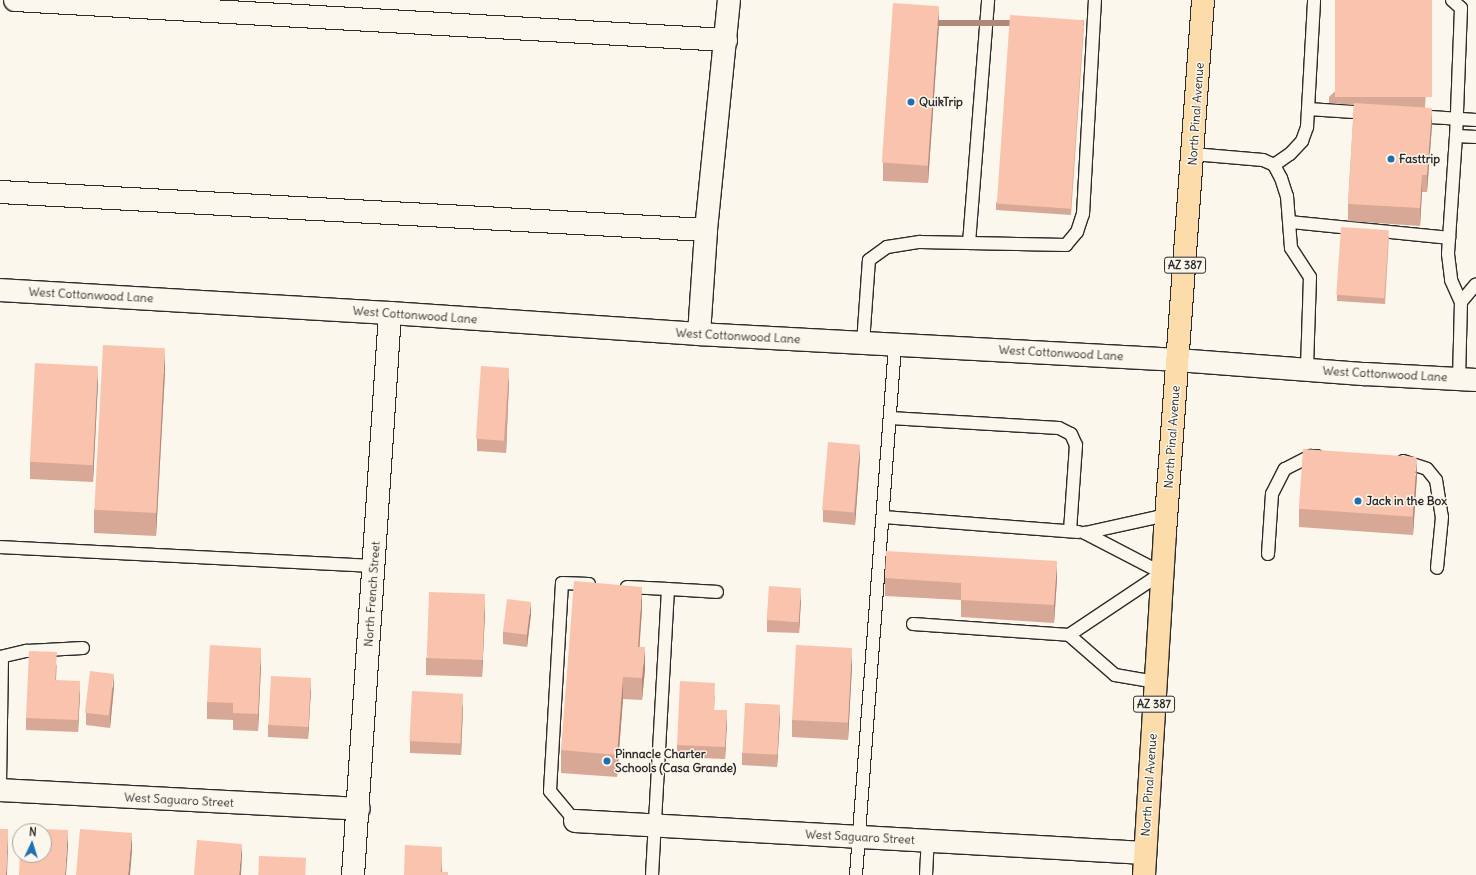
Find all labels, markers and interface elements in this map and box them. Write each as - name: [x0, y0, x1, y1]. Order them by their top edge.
- street label: North Pinal Avenue: [1185, 62, 1207, 166]
- place label: QuikTrip: [919, 95, 963, 109]
- marker: QuikTrip: [906, 97, 916, 107]
- place label: Fasttrip: [1399, 152, 1440, 166]
- marker: Fasttrip: [1386, 154, 1396, 164]
- road number: AZ 387: [1164, 256, 1206, 274]
- street label: West Cottonwood Lane: [28, 285, 154, 305]
- street label: West Cottonwood Lane: [352, 303, 478, 327]
- street label: West Cottonwood Lane: [675, 326, 801, 346]
- street label: West Cottonwood Lane: [998, 343, 1124, 363]
- street label: West Cottonwood Lane: [1322, 364, 1448, 384]
- street label: North Pinal Avenue: [1161, 385, 1183, 489]
- place label: Jack in the Box: [1366, 494, 1447, 508]
- marker: Jack in the Box: [1353, 496, 1363, 506]
- street label: North French Street: [361, 541, 383, 647]
- road number: AZ 387: [1133, 695, 1175, 713]
- street label: North Pinal Avenue: [1138, 733, 1160, 837]
- place label: Pinnacle Charter Schools (Casa Grande): [615, 747, 736, 775]
- marker: Pinnacle Charter Schools (Casa Grande): [602, 756, 612, 766]
- street label: West Saguaro Street: [124, 790, 234, 810]
- north arrow: [12, 823, 52, 863]
- text: N: [28, 825, 37, 839]
- street label: West Saguaro Street: [805, 827, 915, 847]

